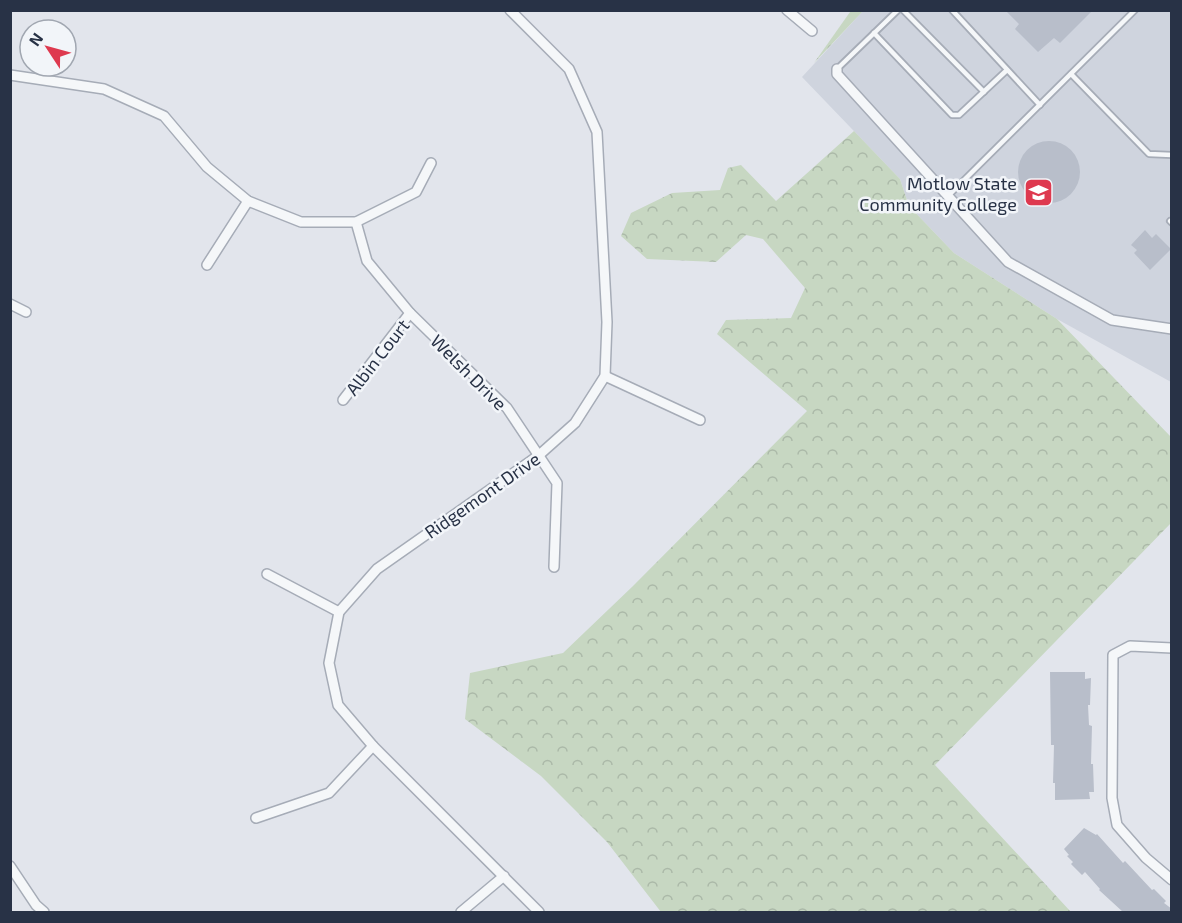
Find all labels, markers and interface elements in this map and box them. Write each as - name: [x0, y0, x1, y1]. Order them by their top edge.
- north arrow: [18, 18, 78, 78]
- text: N: [24, 29, 47, 49]
- place label: Motlow State Community College: [859, 172, 1017, 215]
- school or university icon: Motlow State Community College: [1022, 177, 1054, 209]
- street label: Albin Court: [340, 314, 414, 399]
- street label: Welsh Drive: [427, 330, 511, 414]
- street label: Ridgemont Drive: [420, 447, 544, 543]

